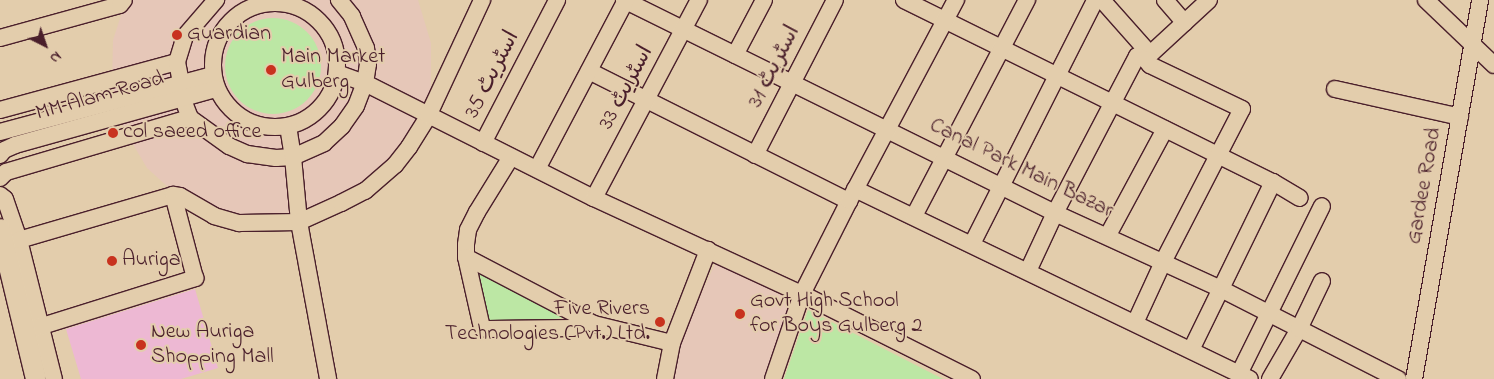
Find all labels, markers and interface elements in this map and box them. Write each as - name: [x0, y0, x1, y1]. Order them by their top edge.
- north arrow: [20, 20, 70, 70]
- street label: اسٹریٹ 31: [743, 21, 807, 113]
- place label: Guardian: [187, 22, 271, 48]
- street label: اسٹریٹ 35: [460, 27, 526, 123]
- marker: Guardian: [171, 29, 183, 41]
- street label: اسٹریٹ 33: [594, 42, 660, 134]
- place label: Main Market Gulberg: [281, 44, 385, 96]
- text: N: [45, 46, 66, 68]
- marker: Main Market Gulberg: [265, 64, 277, 76]
- street label: MM Alam Road: [33, 66, 167, 128]
- street label: Canal Park Main Bazar: [925, 113, 1117, 225]
- place label: col saeed office: [123, 120, 261, 146]
- street label: Gardee Road: [1402, 126, 1448, 246]
- marker: col saeed office: [107, 127, 119, 139]
- place label: Auriga: [122, 248, 181, 274]
- marker: Auriga: [106, 255, 118, 267]
- place label: Govt High School for Boys Gulberg 2: [750, 288, 922, 340]
- place label: Five Rivers Technologies (Pvt.) Ltd.: [445, 296, 650, 348]
- marker: Govt High School for Boys Gulberg 2: [734, 308, 746, 320]
- marker: Five Rivers Technologies (Pvt.) Ltd.: [654, 316, 666, 328]
- place label: New Auriga Shopping Mall: [151, 319, 274, 371]
- marker: New Auriga Shopping Mall: [135, 339, 147, 351]

